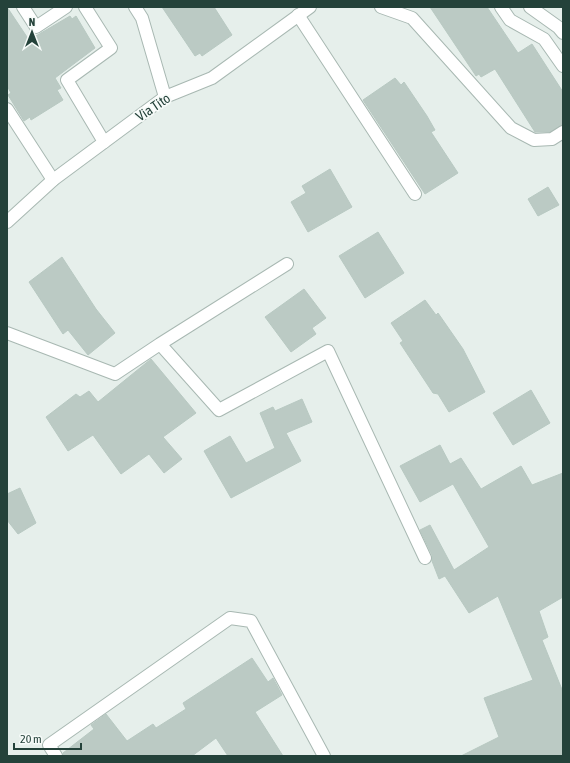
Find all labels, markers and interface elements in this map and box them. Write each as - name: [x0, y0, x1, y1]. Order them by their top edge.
- north arrow: [12, 12, 52, 52]
- text: N: [29, 16, 35, 28]
- street label: Via Tito: [133, 90, 173, 124]
- scale bar: [14, 725, 81, 751]
- text: 20 m: [20, 732, 42, 746]

